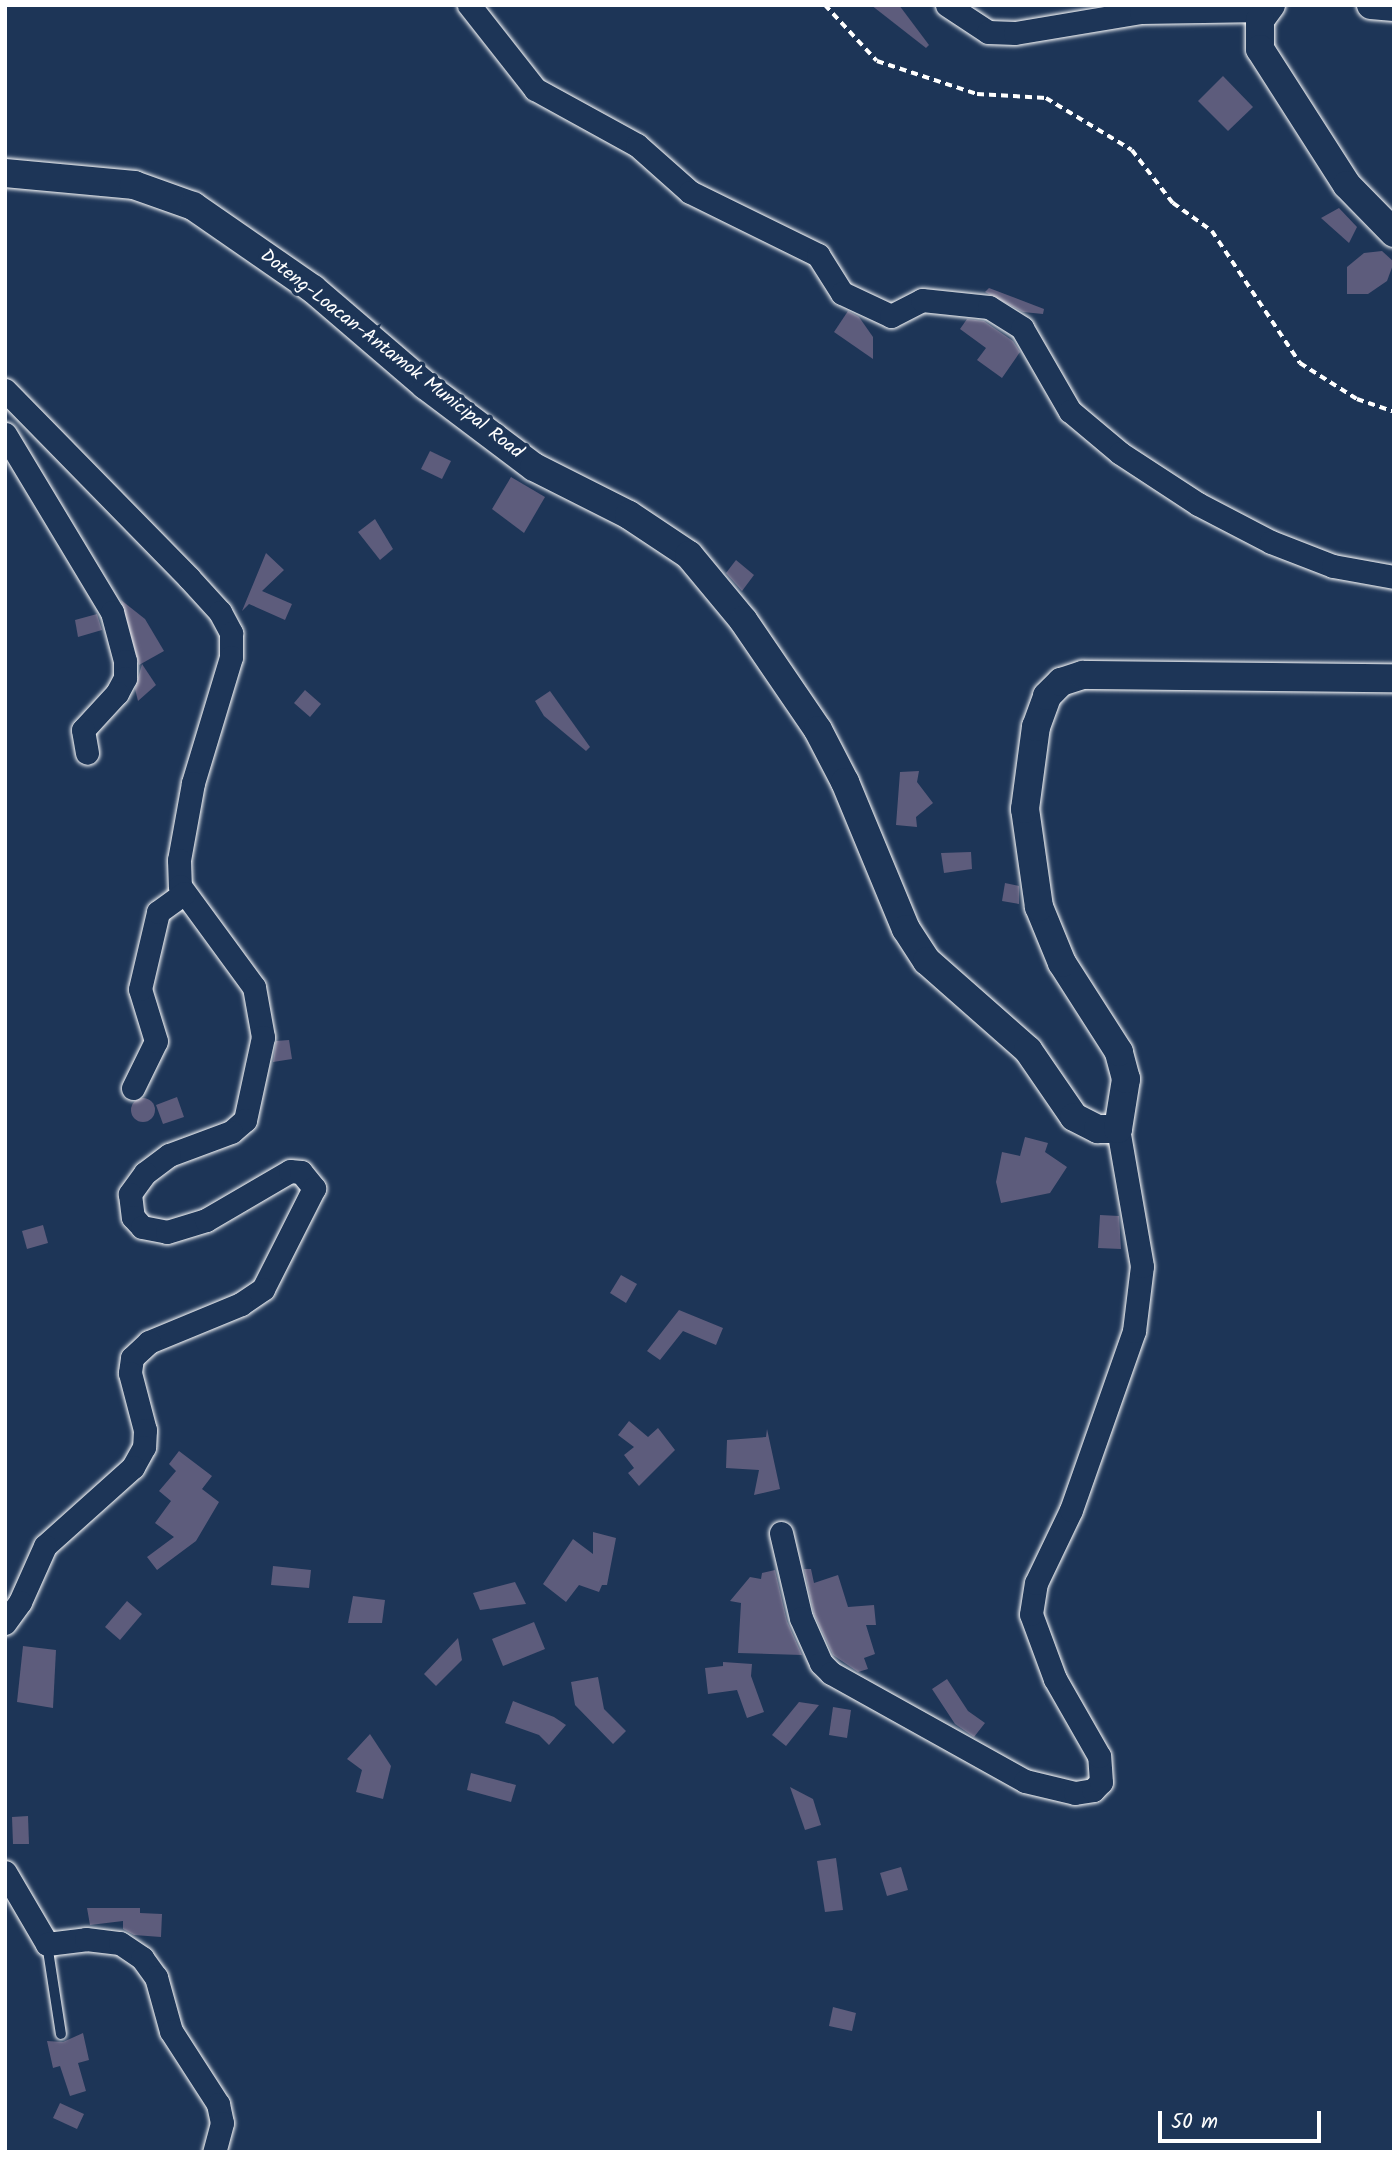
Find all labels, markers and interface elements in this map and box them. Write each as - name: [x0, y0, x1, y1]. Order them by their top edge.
- street label: Doteng-Loacan-Antamok Municipal Road: [255, 245, 527, 465]
- scale bar: [1161, 2098, 1324, 2142]
- text: 50 m: [1171, 2106, 1218, 2139]

